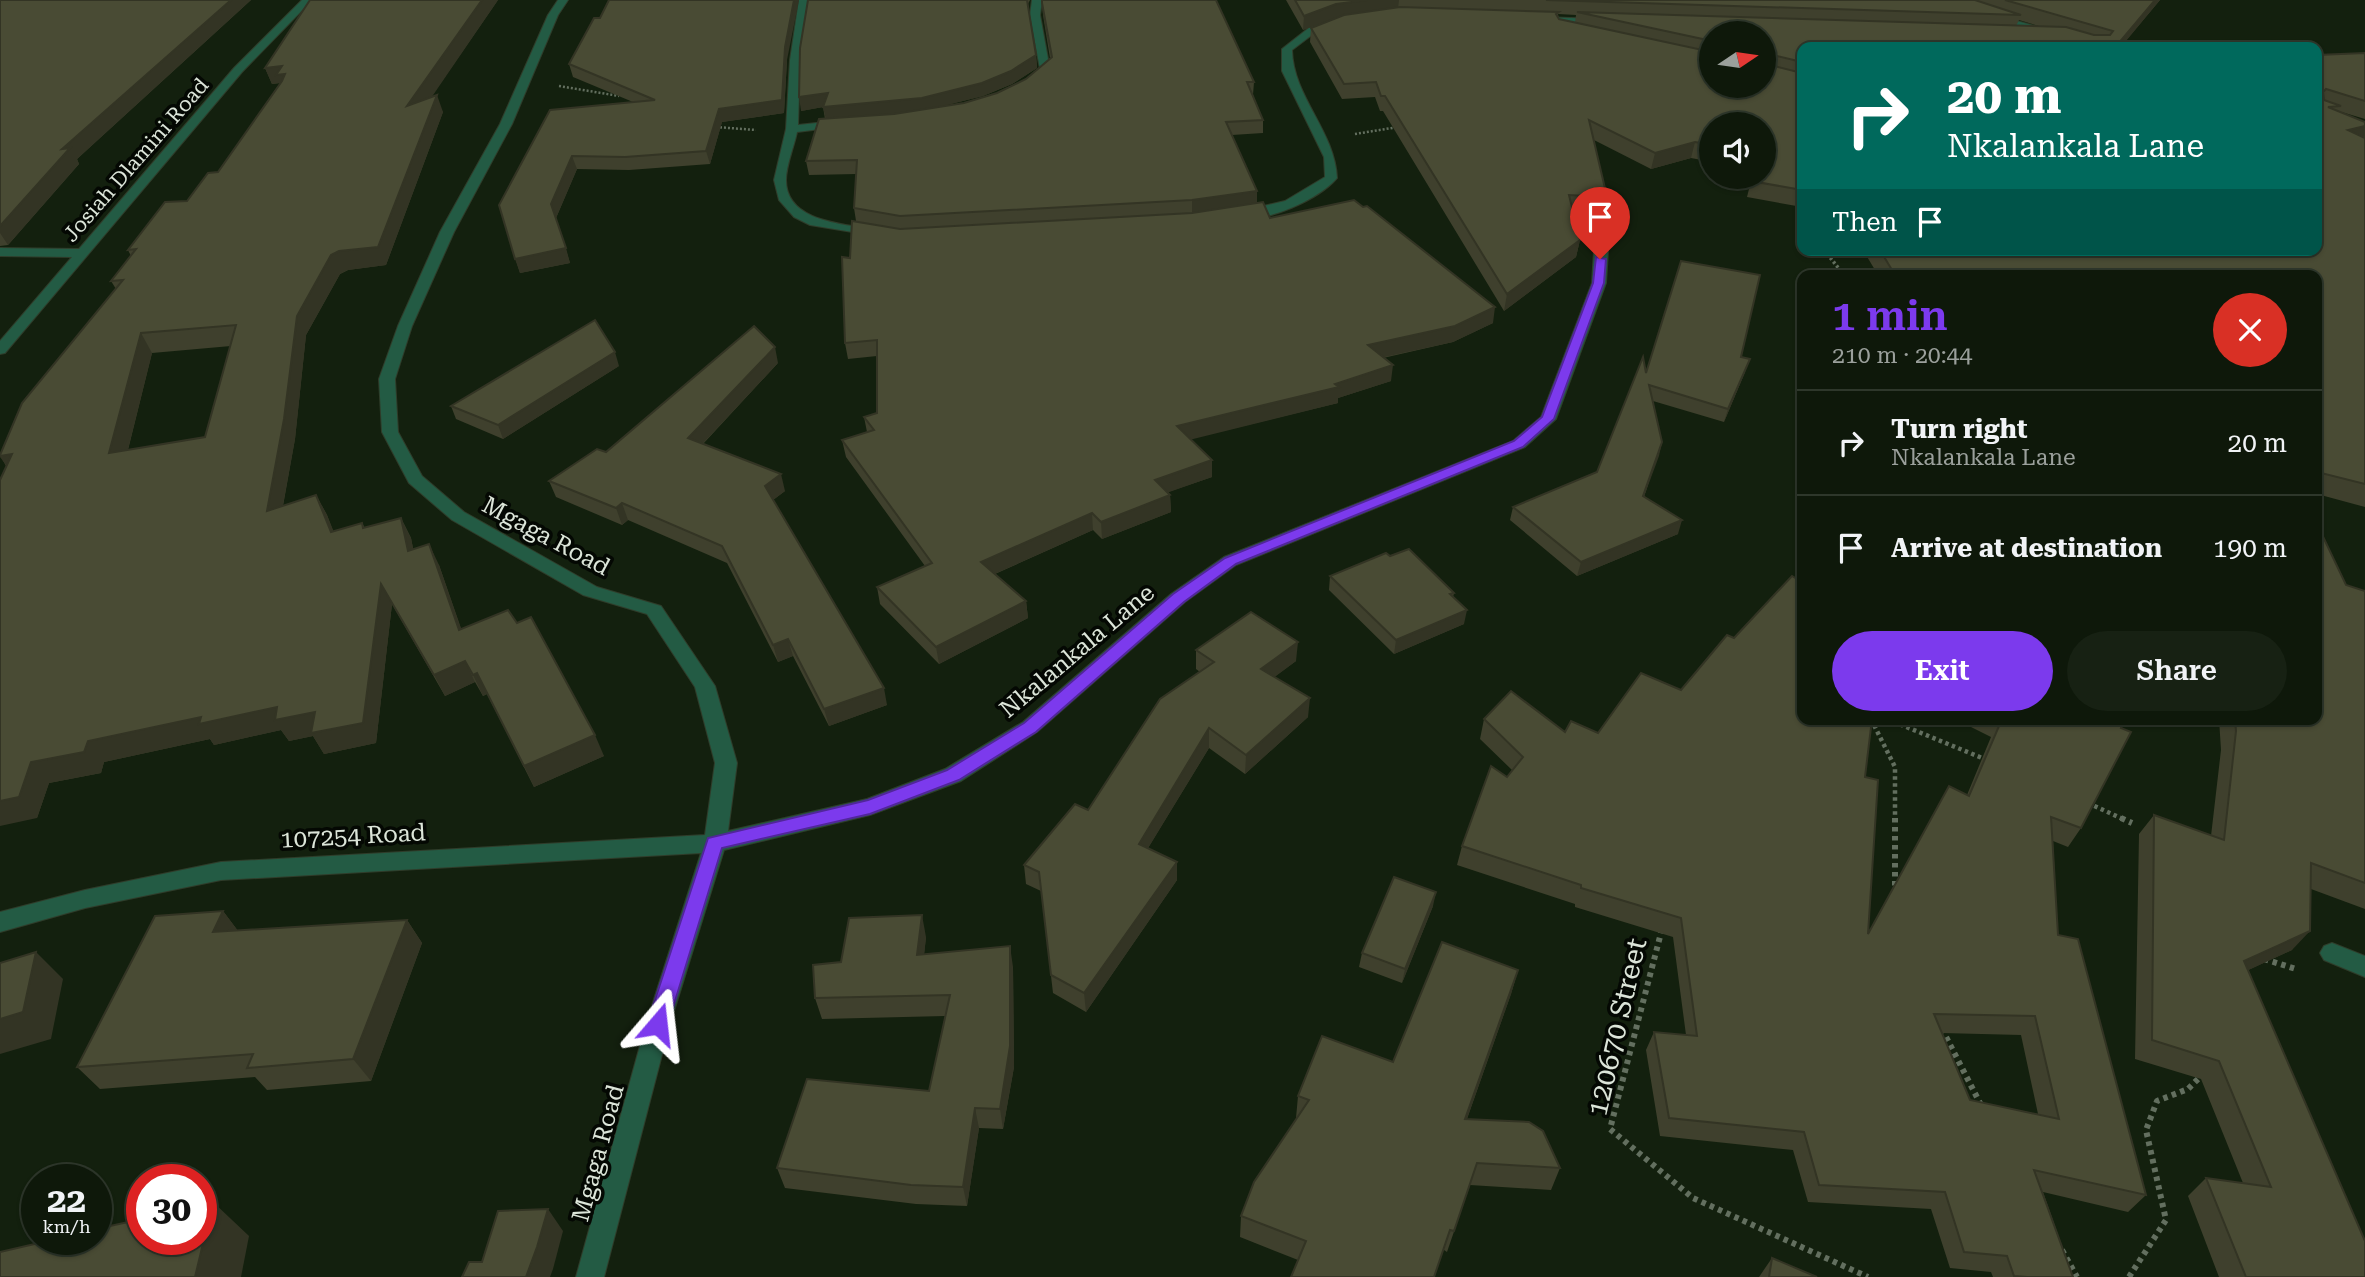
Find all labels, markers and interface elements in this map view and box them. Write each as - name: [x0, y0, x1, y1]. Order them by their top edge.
- north arrow: [1699, 21, 1776, 98]
- map controls: [1699, 21, 1776, 189]
- text: 20 m: [1947, 68, 2062, 125]
- icon: right: [1832, 70, 1923, 161]
- street label: Josiah Dlamini Road: [59, 73, 214, 247]
- button: sound: [1699, 112, 1776, 189]
- text: Nkalankala Lane: [1947, 127, 2204, 165]
- pin: [1570, 187, 1630, 259]
- icon: arrive: [1581, 198, 1619, 236]
- icon: arrive: [1911, 203, 1949, 241]
- text: Then: [1832, 207, 1897, 237]
- text: 1 min: [1832, 291, 1948, 340]
- button: close: [2213, 293, 2287, 367]
- text: 210 m · 20:44: [1832, 342, 1972, 369]
- text: Turn right: [1891, 414, 2027, 444]
- icon: right: [1832, 424, 1870, 462]
- text: 20 m: [2228, 428, 2287, 458]
- text: Nkalankala Lane: [1891, 444, 2076, 471]
- street label: Mgaga Road: [477, 491, 615, 581]
- icon: arrive: [1832, 529, 1870, 567]
- text: Arrive at destination: [1891, 533, 2162, 563]
- text: 190 m: [2213, 533, 2287, 563]
- street label: Nkalankala Lane: [994, 578, 1160, 724]
- button: Exit: [1832, 631, 2053, 711]
- button: Share: [2067, 631, 2287, 711]
- street label: 107254 Road: [280, 818, 426, 854]
- street label: 120670 Street: [1581, 935, 1653, 1119]
- position arrow: [621, 987, 695, 1061]
- street label: Mgaga Road: [566, 1082, 630, 1224]
- speed limit sign: 30: [126, 1164, 217, 1255]
- text: 22: [47, 1180, 86, 1221]
- text: km/h: [42, 1216, 91, 1237]

